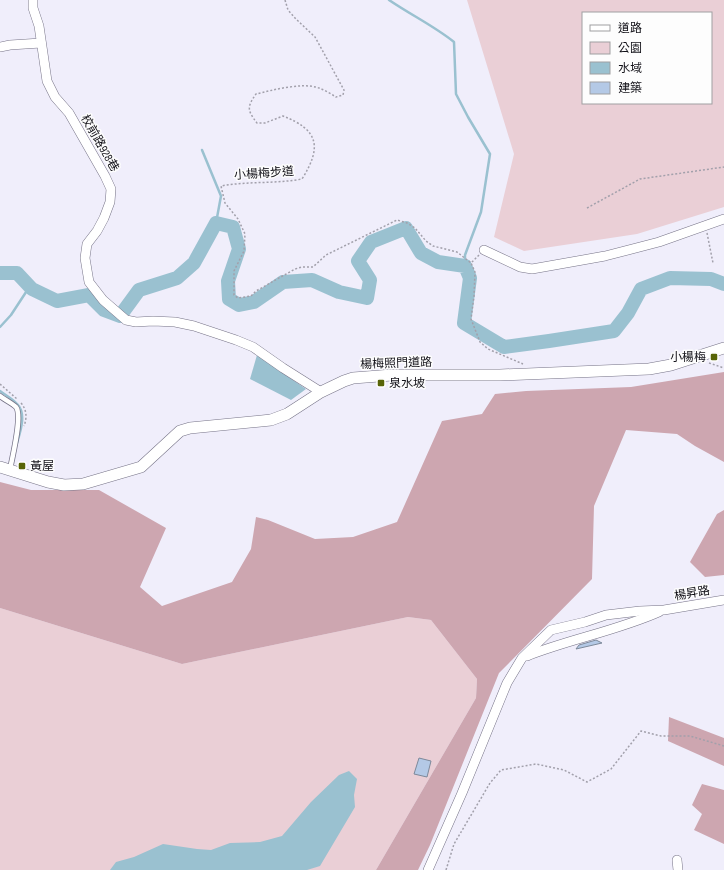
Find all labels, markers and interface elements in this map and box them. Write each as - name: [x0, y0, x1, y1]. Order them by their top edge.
- legend: [582, 12, 712, 104]
- text: 道路: [618, 21, 642, 36]
- text: 公園: [618, 41, 642, 56]
- text: 水域: [618, 61, 642, 76]
- text: 建築: [618, 81, 642, 96]
- street label: 校前路928巷: [77, 112, 122, 175]
- street label: 小楊梅步道: [234, 164, 294, 183]
- place label: 小楊梅: [670, 350, 706, 365]
- marker: 小楊梅: [709, 352, 719, 362]
- street label: 楊梅照門道路: [360, 355, 432, 372]
- place label: 泉水坡: [389, 376, 425, 391]
- marker: 泉水坡: [376, 378, 386, 388]
- place label: 黃屋: [30, 459, 54, 474]
- marker: 黃屋: [17, 461, 27, 471]
- street label: 楊昇路: [673, 583, 711, 604]

